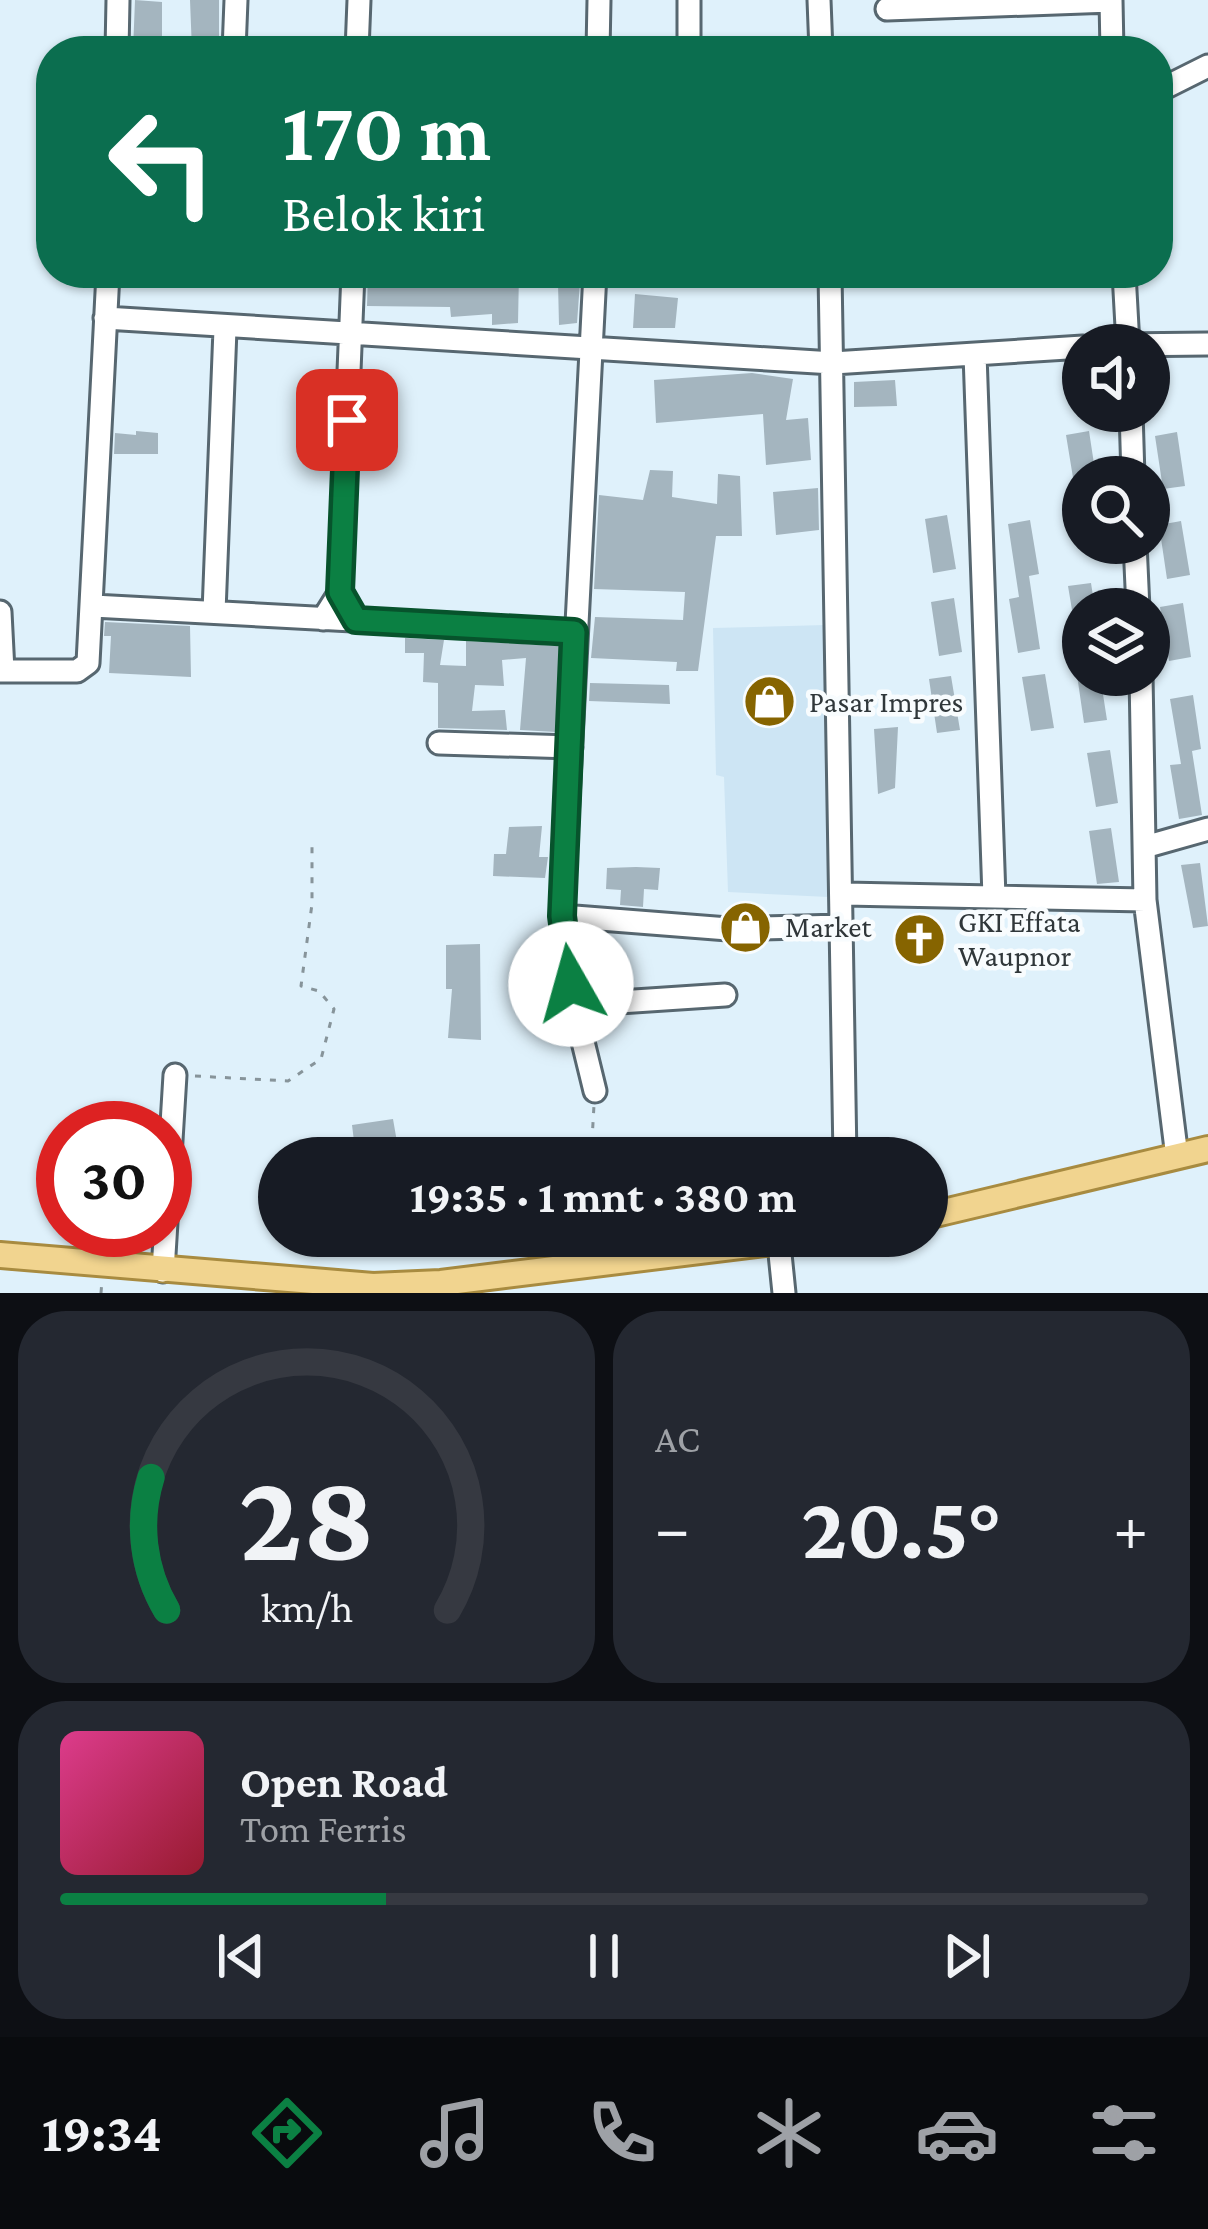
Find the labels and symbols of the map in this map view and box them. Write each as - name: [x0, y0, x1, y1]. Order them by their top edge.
- pin: [296, 369, 398, 471]
- shop icon: Pasar Impres: [742, 674, 798, 730]
- place label: Pasar Impres: [809, 685, 963, 719]
- shop icon: Market: [718, 899, 774, 955]
- place label: GKI Effata Waupnor: [958, 905, 1081, 973]
- place label: Market: [785, 910, 873, 943]
- church icon: GKI Effata Waupnor: [891, 911, 947, 967]
- position arrow: [508, 921, 634, 1047]
- speed limit sign: 30: [36, 1101, 192, 1257]

